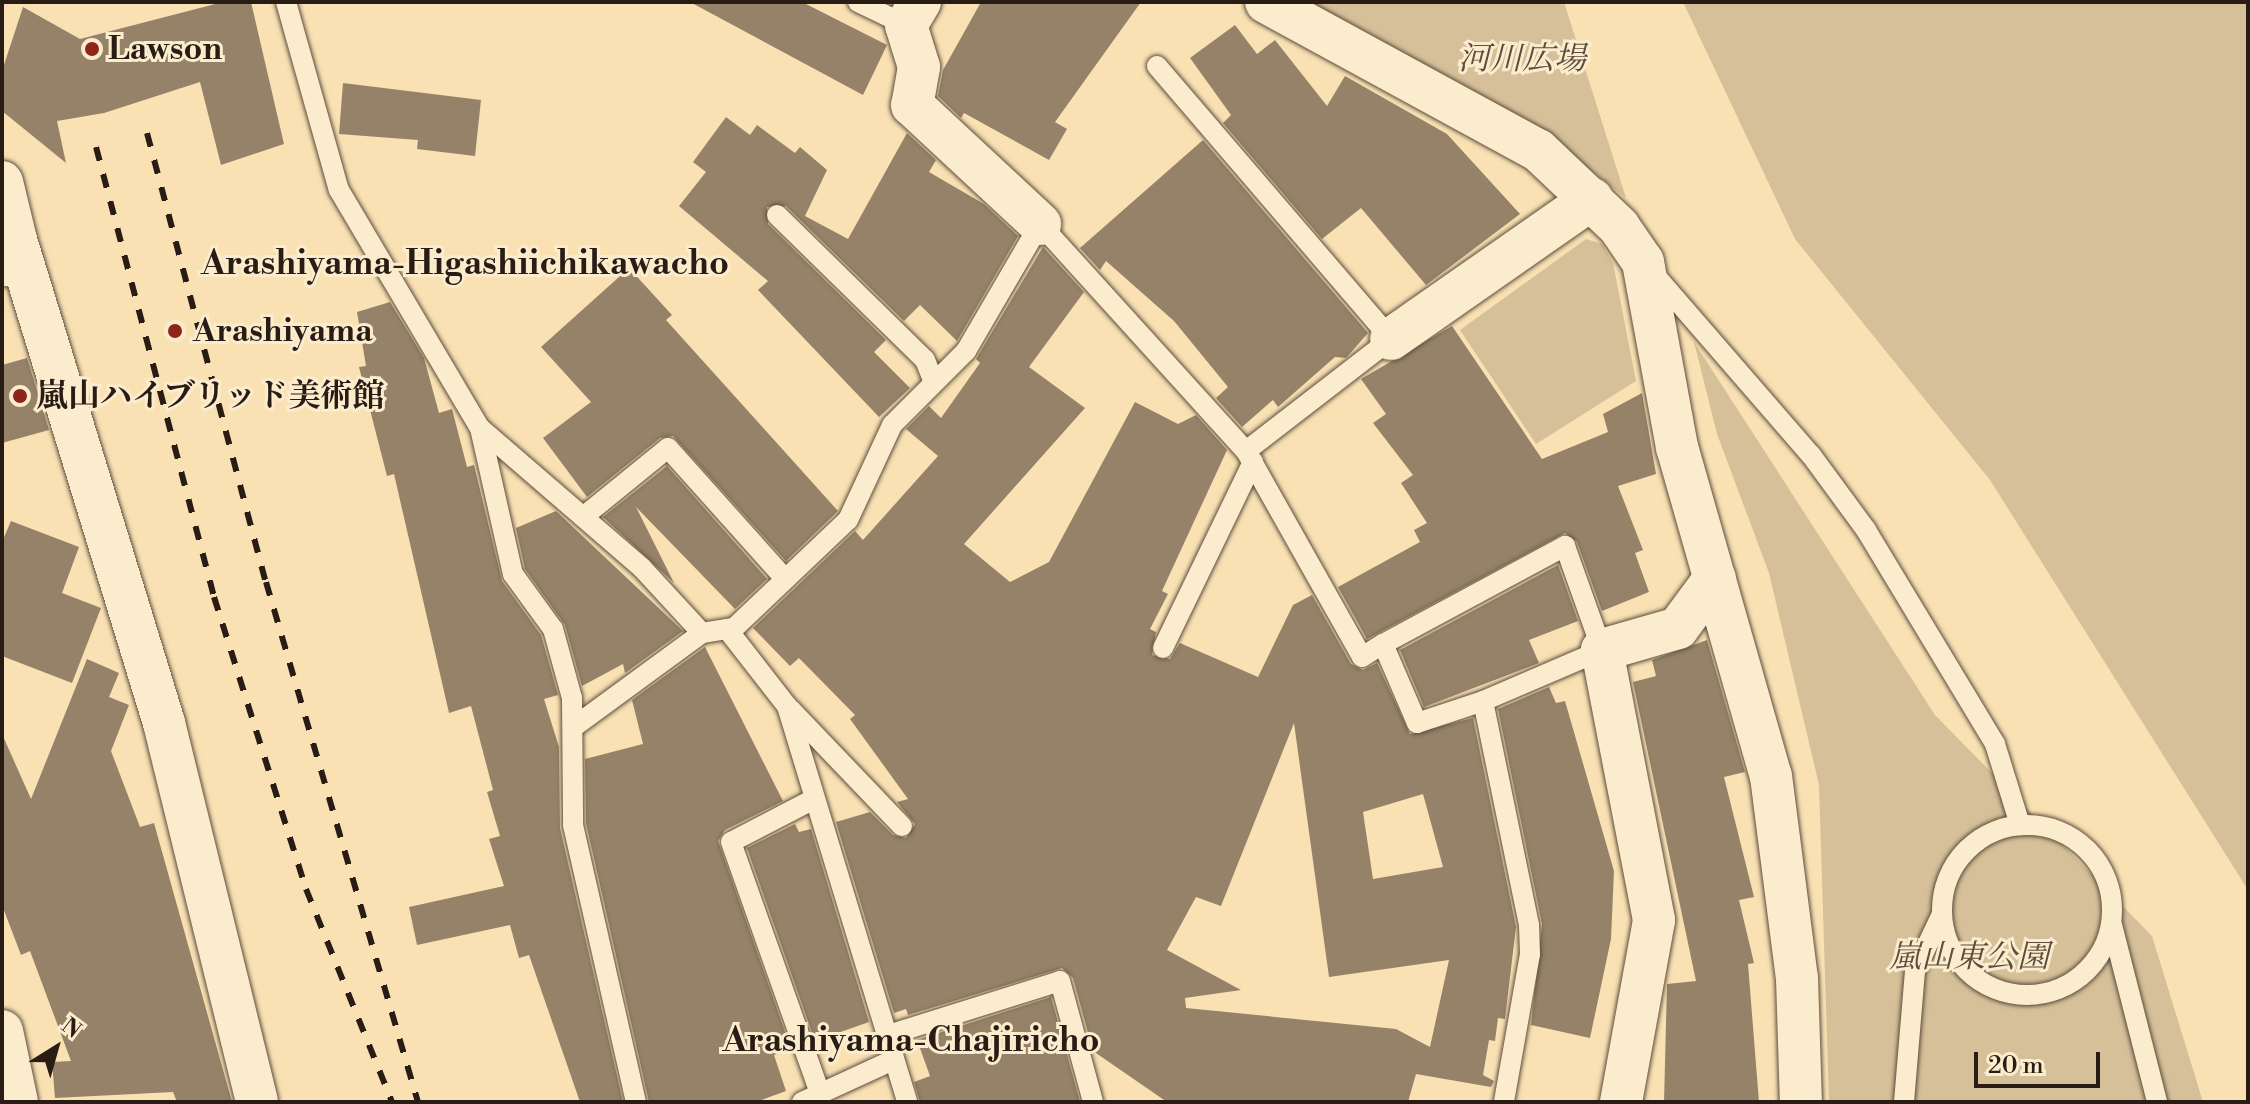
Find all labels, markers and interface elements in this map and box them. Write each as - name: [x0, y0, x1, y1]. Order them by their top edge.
- place label: Lawson: [108, 30, 222, 68]
- marker: Lawson: [83, 40, 101, 58]
- park label: 河川広場: [1458, 40, 1586, 78]
- district label: Arashiyama-Higashiichikawacho: [201, 245, 729, 285]
- place label: Arashiyama: [193, 312, 373, 350]
- marker: Arashiyama: [164, 320, 186, 342]
- place label: 嵐山ハイブリッド美術館: [36, 377, 388, 415]
- marker: 嵐山ハイブリッド美術館: [11, 387, 29, 405]
- park label: 嵐山東公園: [1889, 938, 2049, 976]
- north arrow: [16, 1008, 96, 1088]
- text: N: [56, 1012, 86, 1044]
- district label: Arashiyama-Chajiricho: [722, 1022, 1100, 1062]
- scale bar: [1978, 1036, 2104, 1086]
- text: 20 m: [1988, 1051, 2044, 1081]

